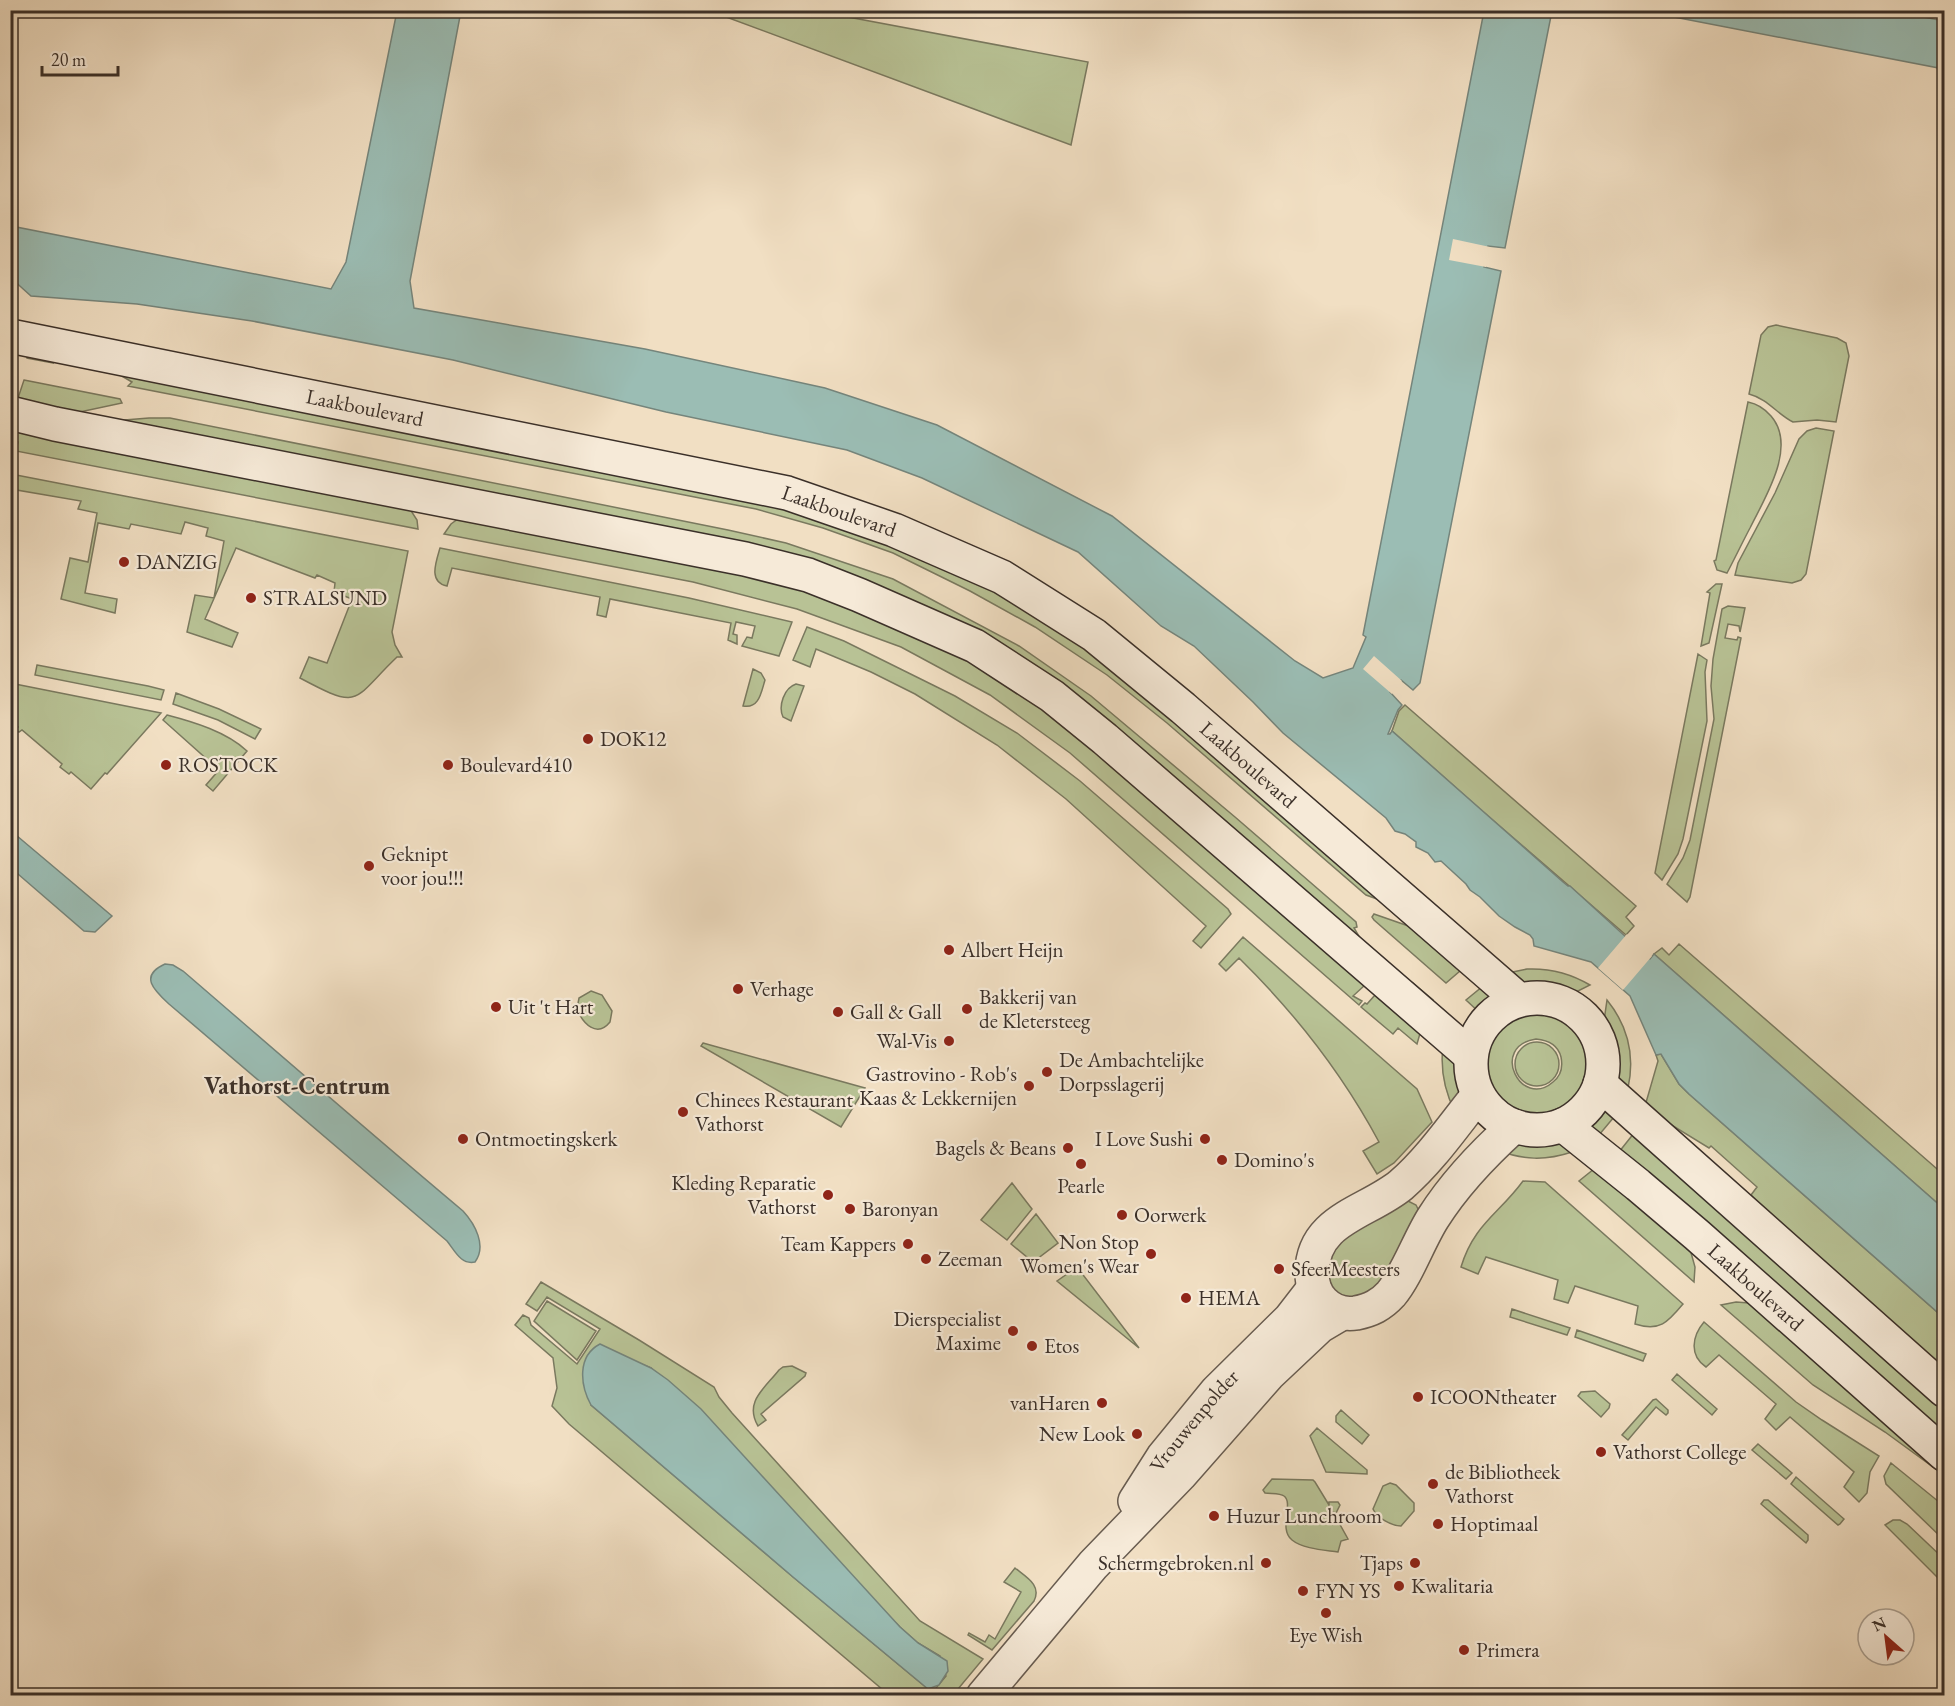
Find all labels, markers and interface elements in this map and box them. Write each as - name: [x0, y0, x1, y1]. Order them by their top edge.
- scale bar: [42, 39, 118, 77]
- text: 20 m: [51, 48, 86, 71]
- street label: Laakboulevard: [304, 382, 426, 432]
- street label: Laakboulevard: [779, 478, 901, 543]
- place label: DANZIG: [136, 548, 217, 575]
- marker: DANZIG: [117, 555, 131, 569]
- place label: STRALSUND: [263, 584, 387, 611]
- marker: STRALSUND: [244, 591, 258, 605]
- street label: Laakboulevard: [1195, 715, 1303, 814]
- place label: DOK12: [600, 725, 666, 752]
- marker: DOK12: [581, 732, 595, 746]
- place label: ROSTOCK: [178, 751, 278, 778]
- place label: Boulevard410: [460, 751, 572, 778]
- marker: ROSTOCK: [159, 758, 173, 772]
- marker: Boulevard410: [441, 758, 455, 772]
- place label: Geknipt voor jou!!!: [381, 840, 464, 891]
- marker: Geknipt voor jou!!!: [362, 859, 376, 873]
- place label: Albert Heijn: [960, 936, 1064, 963]
- marker: Albert Heijn: [942, 943, 956, 957]
- place label: Verhage: [750, 975, 814, 1002]
- marker: Verhage: [731, 982, 745, 996]
- place label: Bakkerij van de Kletersteeg: [979, 983, 1091, 1034]
- place label: Uit 't Hart: [508, 993, 594, 1020]
- place label: Gall & Gall: [850, 998, 942, 1025]
- marker: Uit 't Hart: [489, 1000, 503, 1014]
- marker: Bakkerij van de Kletersteeg: [960, 1002, 974, 1016]
- marker: Gall & Gall: [831, 1005, 845, 1019]
- place label: Wal-Vis: [877, 1027, 937, 1054]
- marker: Wal-Vis: [942, 1034, 956, 1048]
- place label: De Ambachtelijke Dorpsslagerij: [1059, 1046, 1204, 1097]
- place label: Gastrovino - Rob's Kaas & Lekkernijen: [859, 1060, 1017, 1111]
- marker: De Ambachtelijke Dorpsslagerij: [1040, 1065, 1054, 1079]
- district label: Vathorst-Centrum: [204, 1070, 390, 1101]
- marker: Gastrovino - Rob's Kaas & Lekkernijen: [1022, 1079, 1036, 1093]
- place label: Chinees Restaurant Vathorst: [695, 1086, 854, 1137]
- marker: Chinees Restaurant Vathorst: [676, 1105, 690, 1119]
- place label: Ontmoetingskerk: [475, 1125, 618, 1152]
- place label: I Love Sushi: [1095, 1125, 1193, 1152]
- marker: Ontmoetingskerk: [456, 1132, 470, 1146]
- marker: I Love Sushi: [1198, 1132, 1212, 1146]
- place label: Bagels & Beans: [935, 1134, 1056, 1161]
- marker: Bagels & Beans: [1061, 1141, 1075, 1155]
- place label: Domino's: [1234, 1146, 1314, 1173]
- marker: Domino's: [1215, 1153, 1229, 1167]
- marker: Pearle: [1074, 1157, 1088, 1171]
- place label: Kleding Reparatie Vathorst: [671, 1169, 816, 1220]
- place label: Pearle: [1057, 1172, 1105, 1199]
- marker: Kleding Reparatie Vathorst: [821, 1188, 835, 1202]
- place label: Baronyan: [862, 1195, 939, 1222]
- place label: Oorwerk: [1134, 1201, 1207, 1228]
- marker: Baronyan: [843, 1202, 857, 1216]
- marker: Oorwerk: [1115, 1208, 1129, 1222]
- place label: Non Stop Women's Wear: [1020, 1228, 1139, 1279]
- place label: Team Kappers: [781, 1230, 896, 1257]
- marker: Team Kappers: [901, 1237, 915, 1251]
- street label: Laakboulevard: [1703, 1237, 1810, 1337]
- place label: Zeeman: [938, 1245, 1003, 1272]
- marker: Non Stop Women's Wear: [1144, 1247, 1158, 1261]
- marker: Zeeman: [919, 1252, 933, 1266]
- place label: SfeerMeesters: [1291, 1255, 1400, 1282]
- marker: SfeerMeesters: [1272, 1262, 1286, 1276]
- place label: HEMA: [1198, 1284, 1261, 1311]
- marker: HEMA: [1179, 1291, 1193, 1305]
- place label: Dierspecialist Maxime: [894, 1305, 1001, 1356]
- marker: Dierspecialist Maxime: [1006, 1324, 1020, 1338]
- place label: Etos: [1044, 1332, 1079, 1359]
- marker: Etos: [1025, 1339, 1039, 1353]
- street label: Vrouwenpolder: [1143, 1363, 1244, 1477]
- place label: ICOONtheater: [1430, 1383, 1557, 1410]
- place label: vanHaren: [1010, 1389, 1090, 1416]
- marker: ICOONtheater: [1411, 1390, 1425, 1404]
- marker: vanHaren: [1095, 1396, 1109, 1410]
- place label: New Look: [1039, 1420, 1126, 1447]
- marker: New Look: [1130, 1427, 1144, 1441]
- place label: Vathorst College: [1613, 1438, 1746, 1465]
- marker: Vathorst College: [1594, 1445, 1608, 1459]
- place label: de Bibliotheek Vathorst: [1445, 1458, 1561, 1509]
- marker: de Bibliotheek Vathorst: [1426, 1477, 1440, 1491]
- place label: Huzur Lunchroom: [1226, 1502, 1382, 1529]
- marker: Huzur Lunchroom: [1207, 1509, 1221, 1523]
- place label: Hoptimaal: [1450, 1510, 1538, 1537]
- marker: Hoptimaal: [1431, 1517, 1445, 1531]
- place label: Schermgebroken.nl: [1098, 1549, 1254, 1576]
- place label: Tjaps: [1359, 1549, 1403, 1576]
- marker: Schermgebroken.nl: [1259, 1556, 1273, 1570]
- marker: Tjaps: [1408, 1556, 1422, 1570]
- place label: Kwalitaria: [1411, 1572, 1494, 1599]
- place label: FYN YS: [1315, 1577, 1381, 1604]
- marker: Kwalitaria: [1392, 1579, 1406, 1593]
- marker: FYN YS: [1296, 1584, 1310, 1598]
- marker: Eye Wish: [1319, 1606, 1333, 1620]
- north arrow: [1856, 1607, 1916, 1667]
- text: N: [1869, 1612, 1890, 1637]
- place label: Eye Wish: [1289, 1621, 1363, 1648]
- place label: Primera: [1476, 1636, 1540, 1663]
- marker: Primera: [1457, 1643, 1471, 1657]

